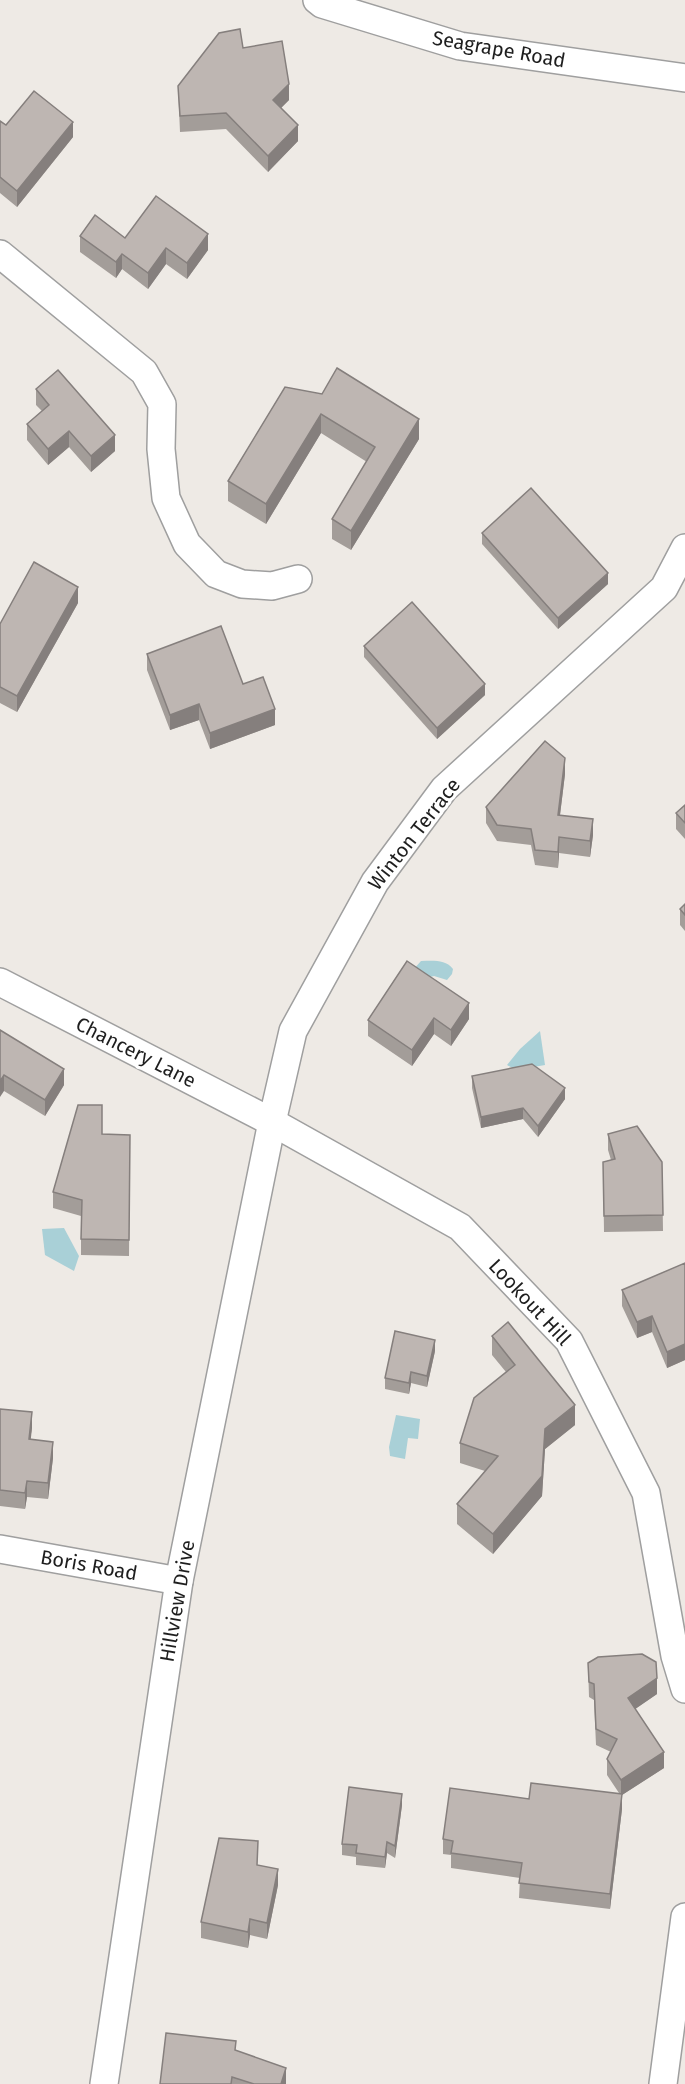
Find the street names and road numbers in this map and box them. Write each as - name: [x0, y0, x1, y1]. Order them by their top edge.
- street label: Seagrape Road: [431, 25, 567, 73]
- street label: Winton Terrace: [363, 773, 465, 895]
- street label: Chancery Lane: [72, 1011, 200, 1093]
- street label: Lookout Hill: [484, 1254, 576, 1350]
- street label: Hillview Drive: [154, 1538, 200, 1664]
- street label: Boris Road: [39, 1545, 139, 1585]

